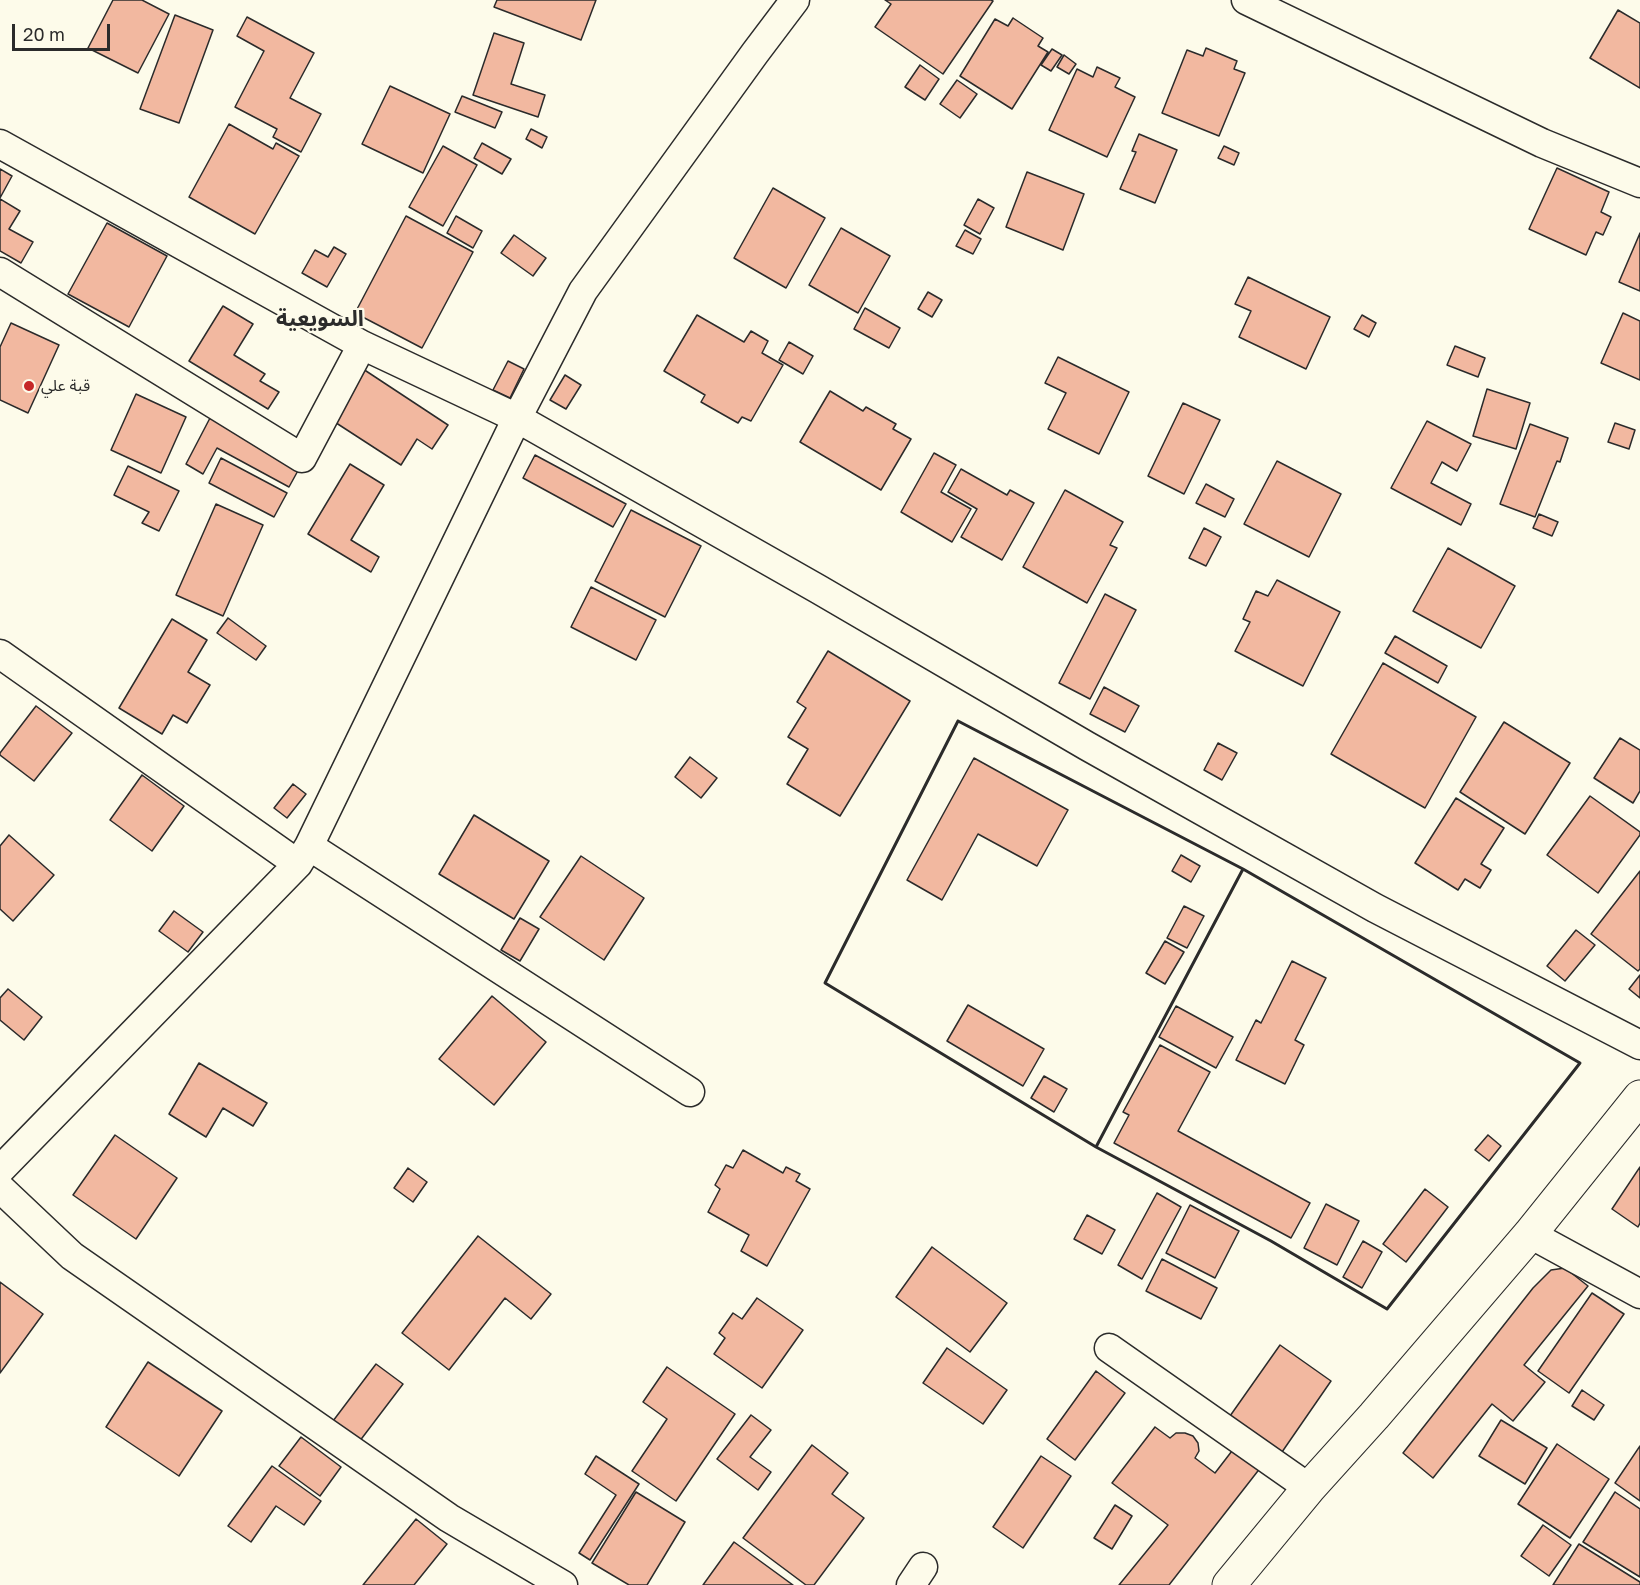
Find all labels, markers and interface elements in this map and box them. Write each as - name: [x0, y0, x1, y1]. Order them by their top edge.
- scale bar: [15, 12, 112, 50]
- text: 20 m: [23, 23, 65, 45]
- district label: السويعية: [276, 306, 364, 332]
- place label: قبة علي: [41, 376, 90, 396]
- marker: قبة علي: [22, 379, 36, 393]

